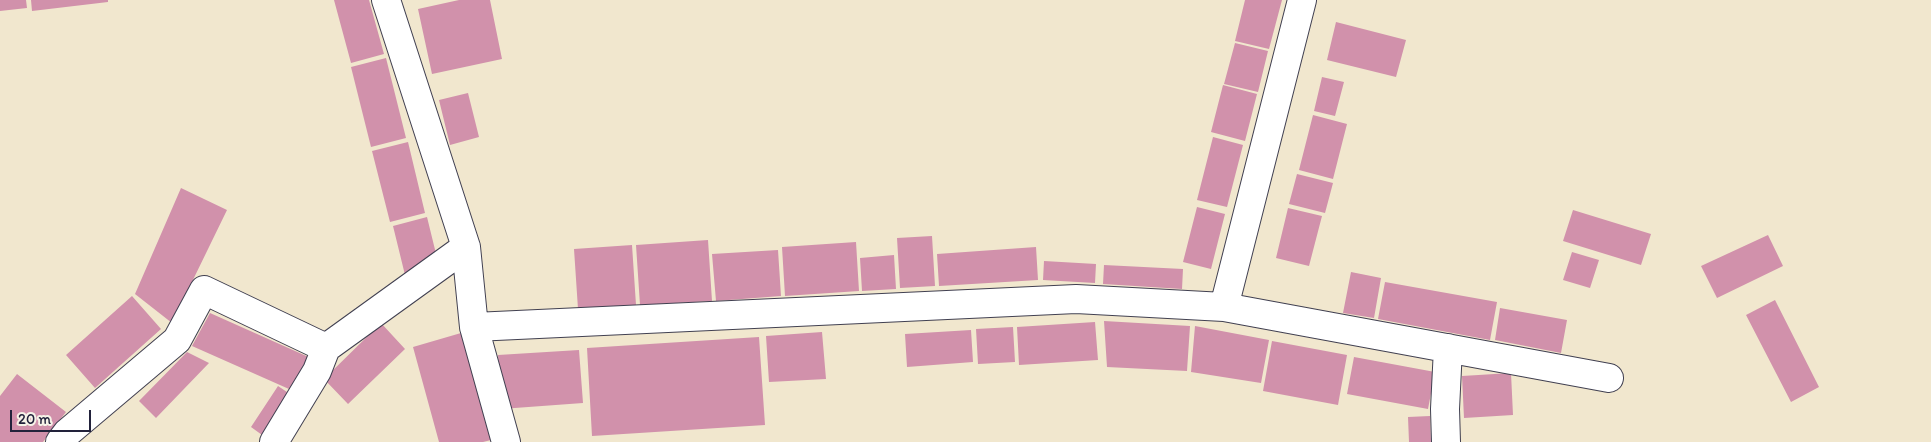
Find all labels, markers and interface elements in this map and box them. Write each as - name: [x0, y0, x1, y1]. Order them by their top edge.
- scale bar: [12, 400, 94, 432]
- text: 20 m: [18, 410, 51, 428]

